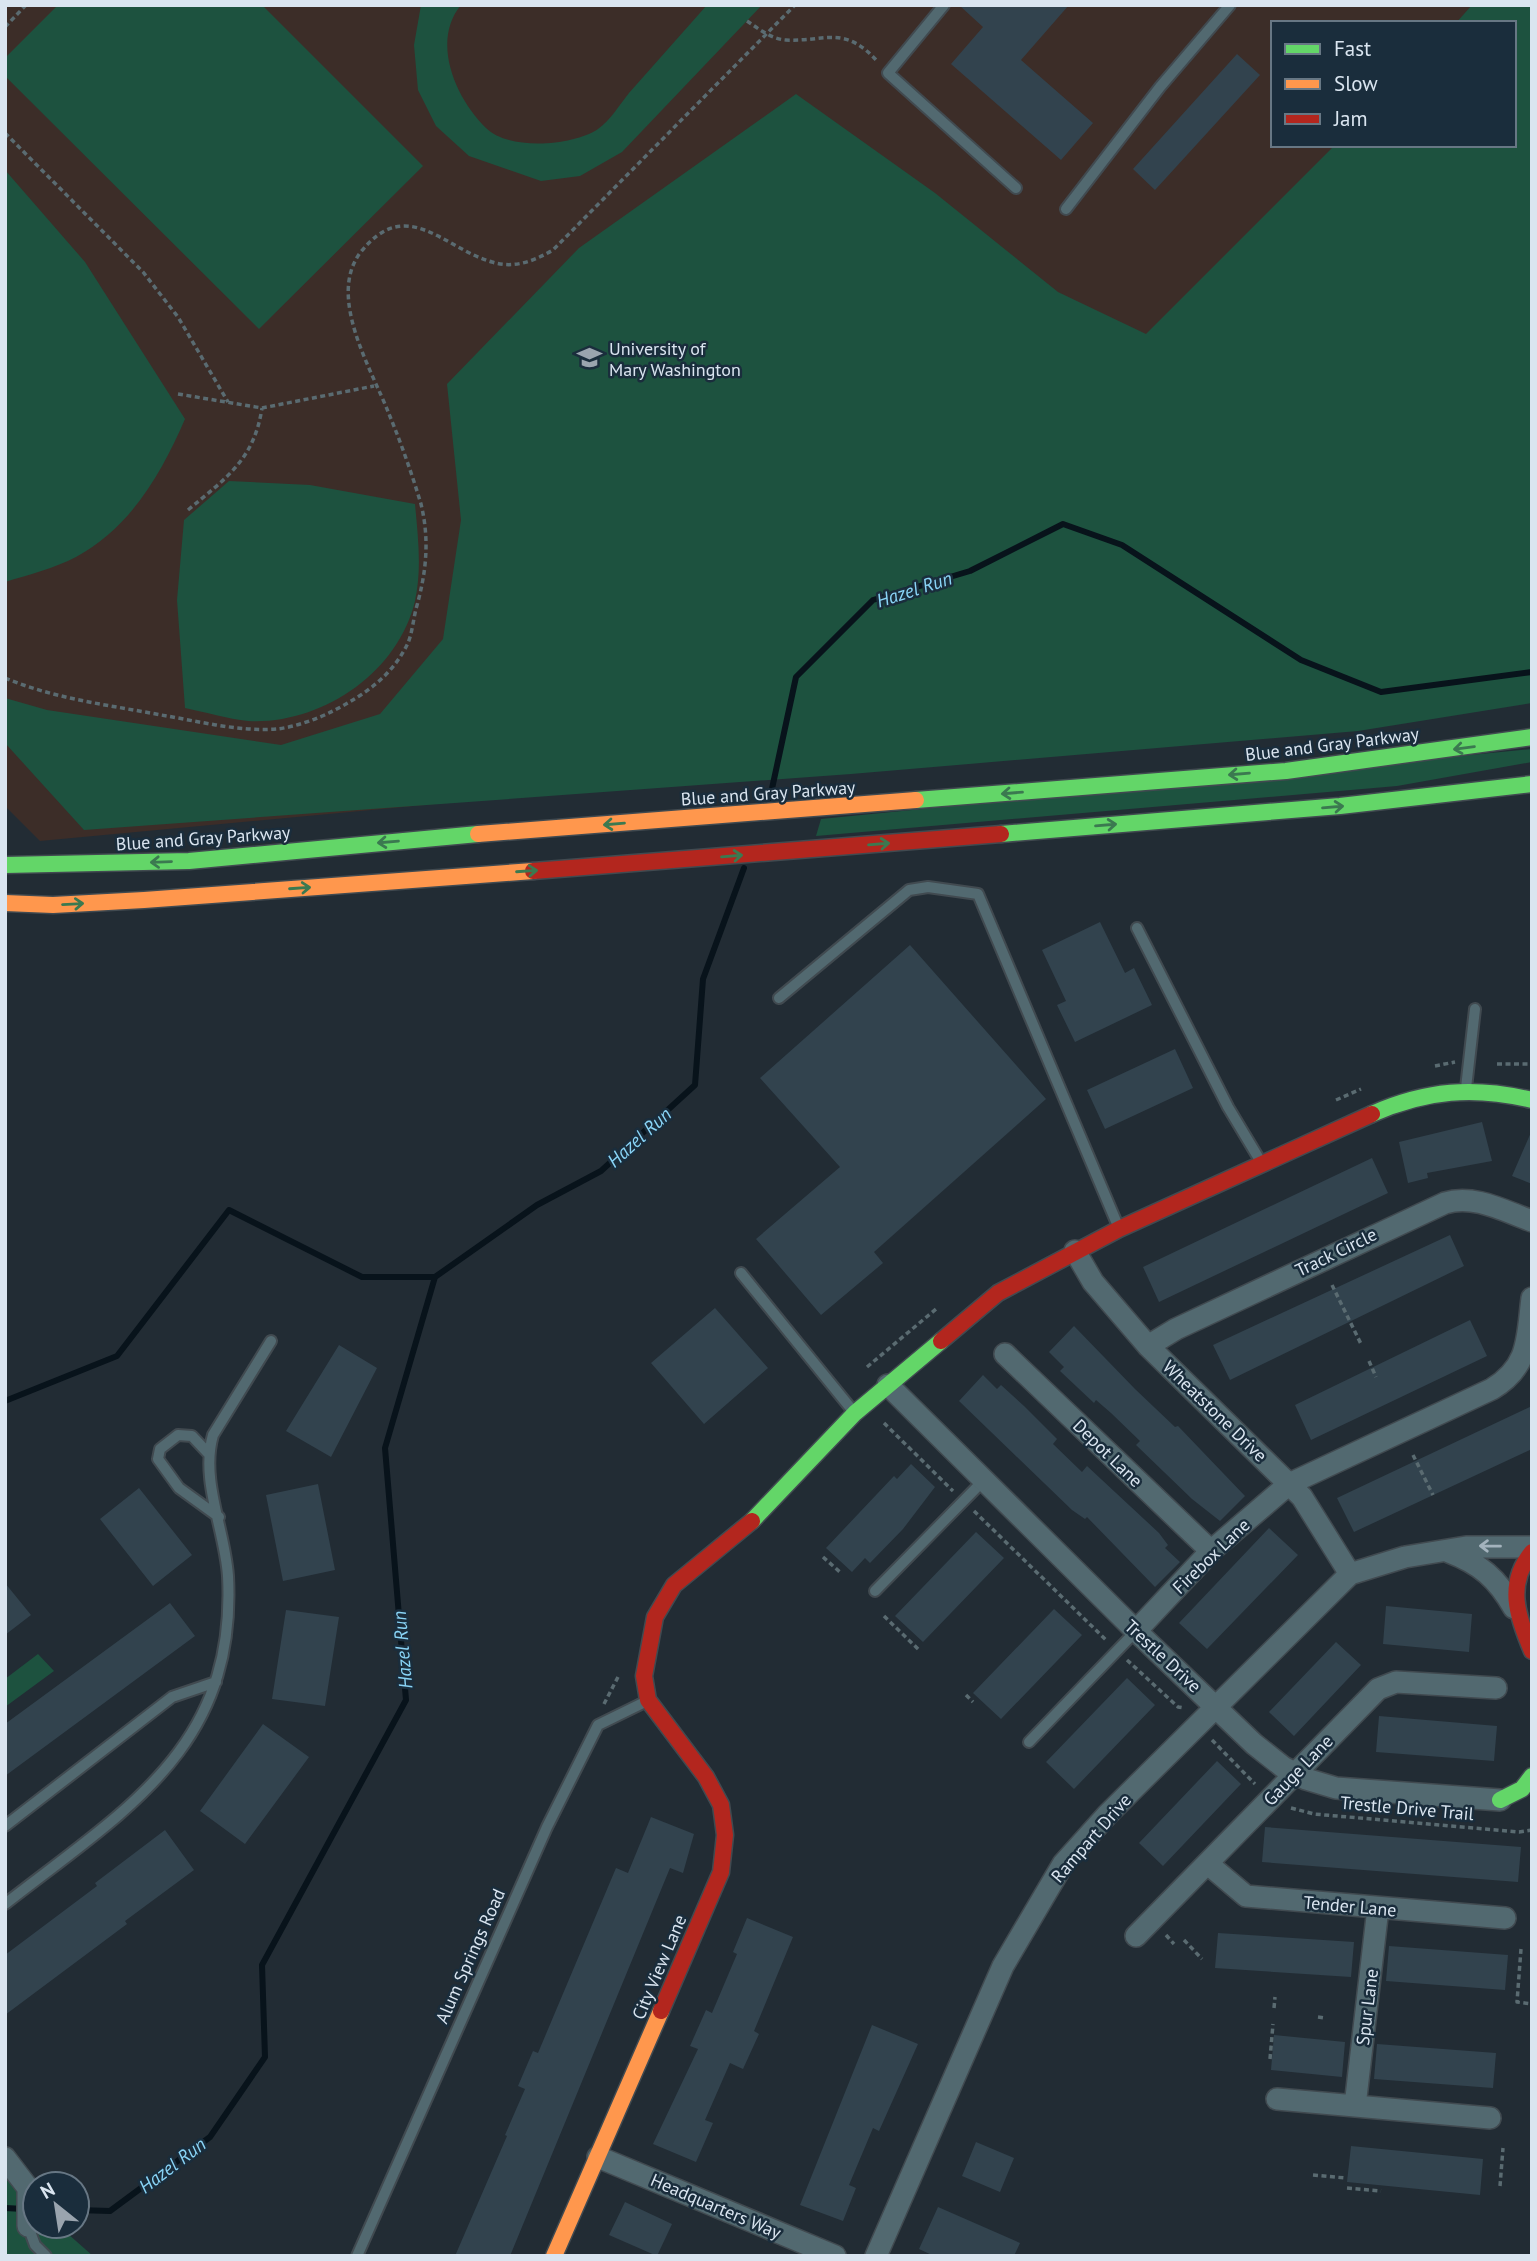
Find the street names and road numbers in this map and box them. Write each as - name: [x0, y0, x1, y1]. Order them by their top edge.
- street label: Blue and Gray Parkway: [1244, 722, 1421, 766]
- street label: Blue and Gray Parkway: [680, 775, 857, 811]
- street label: Blue and Gray Parkway: [115, 820, 292, 856]
- street label: Track Circle: [1291, 1222, 1381, 1282]
- street label: Wheatstone Drive: [1158, 1355, 1272, 1467]
- street label: Depot Lane: [1068, 1414, 1148, 1492]
- street label: Firebox Lane: [1167, 1513, 1255, 1599]
- street label: Trestle Drive: [1120, 1615, 1206, 1697]
- street label: Gauge Lane: [1258, 1730, 1338, 1810]
- street label: Rampart Drive: [1046, 1789, 1136, 1887]
- street label: Trestle Drive Trail: [1339, 1791, 1476, 1825]
- street label: Alum Springs Road: [430, 1885, 510, 2027]
- street label: Tender Lane: [1303, 1890, 1397, 1922]
- street label: City View Lane: [627, 1911, 691, 2023]
- street label: Spur Lane: [1351, 1967, 1383, 2047]
- street label: Headquarters Way: [647, 2168, 785, 2244]

